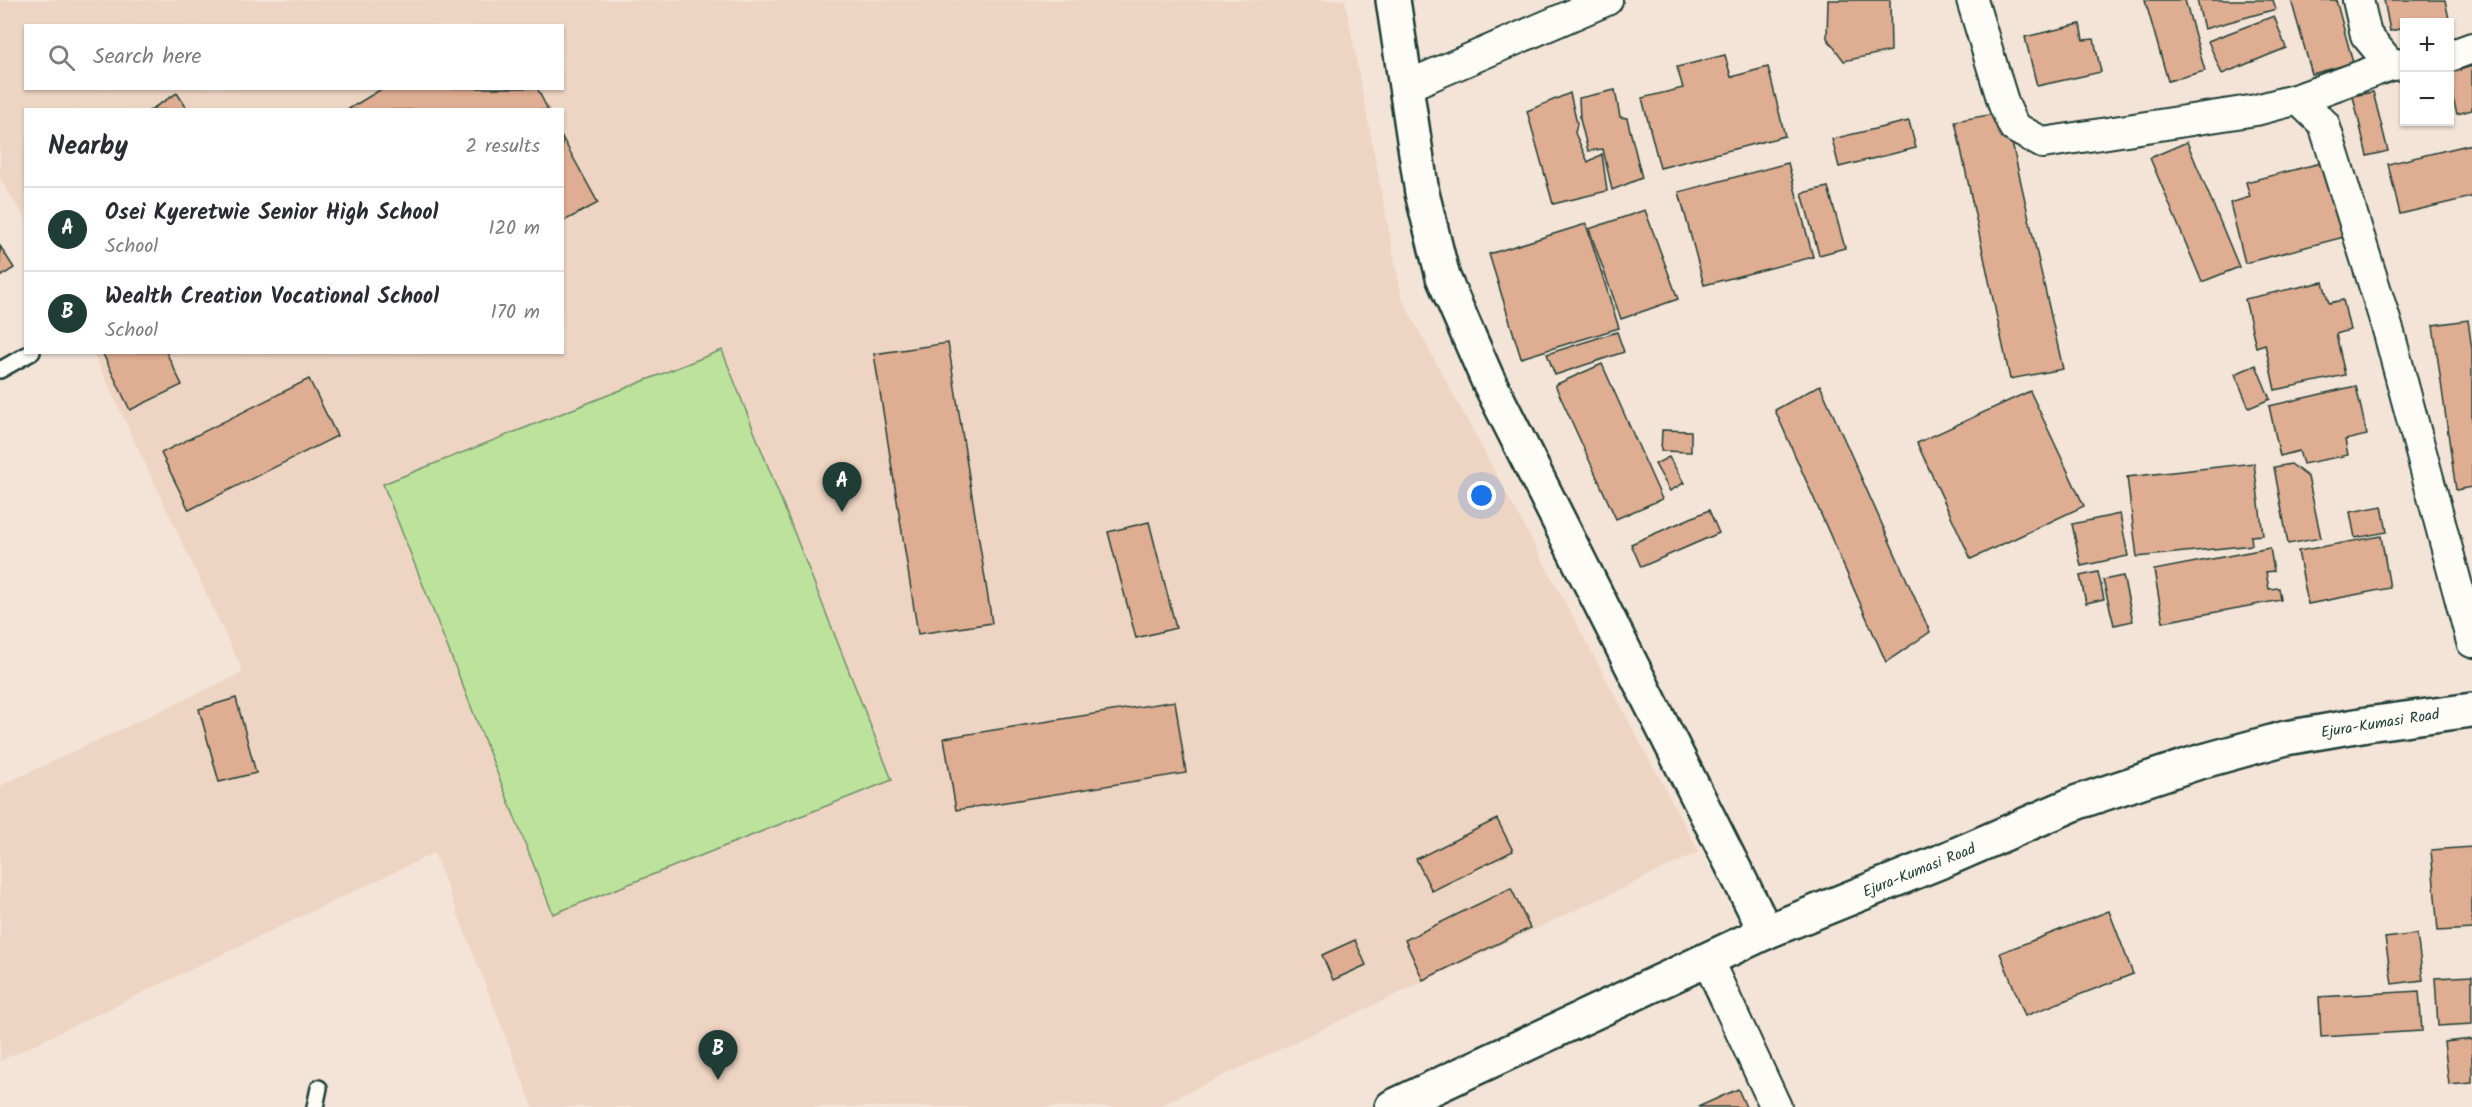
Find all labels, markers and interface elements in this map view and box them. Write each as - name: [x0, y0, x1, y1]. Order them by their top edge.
- map controls: [2400, 18, 2454, 126]
- button: +: [2400, 18, 2454, 72]
- search box: [24, 24, 564, 90]
- text: Search here: [93, 40, 201, 75]
- icon: search: [45, 41, 78, 74]
- button: −: [2400, 72, 2454, 126]
- text: Nearby: [48, 126, 128, 168]
- text: 2 results: [465, 131, 540, 163]
- text: Osei Kyeretwie Senior High School: [105, 196, 438, 231]
- text: A: [61, 213, 74, 245]
- text: 120 m: [488, 213, 540, 245]
- text: School: [105, 231, 158, 263]
- text: Wealth Creation Vocational School: [105, 280, 439, 315]
- text: B: [61, 297, 74, 329]
- text: 170 m: [491, 297, 540, 329]
- text: School: [105, 315, 158, 347]
- pin: A: [822, 462, 862, 512]
- your location: [1467, 481, 1496, 510]
- street label: Ejura-Kumasi Road: [2319, 703, 2442, 745]
- street label: Ejura-Kumasi Road: [1859, 837, 1980, 904]
- pin: B: [698, 1030, 738, 1080]

